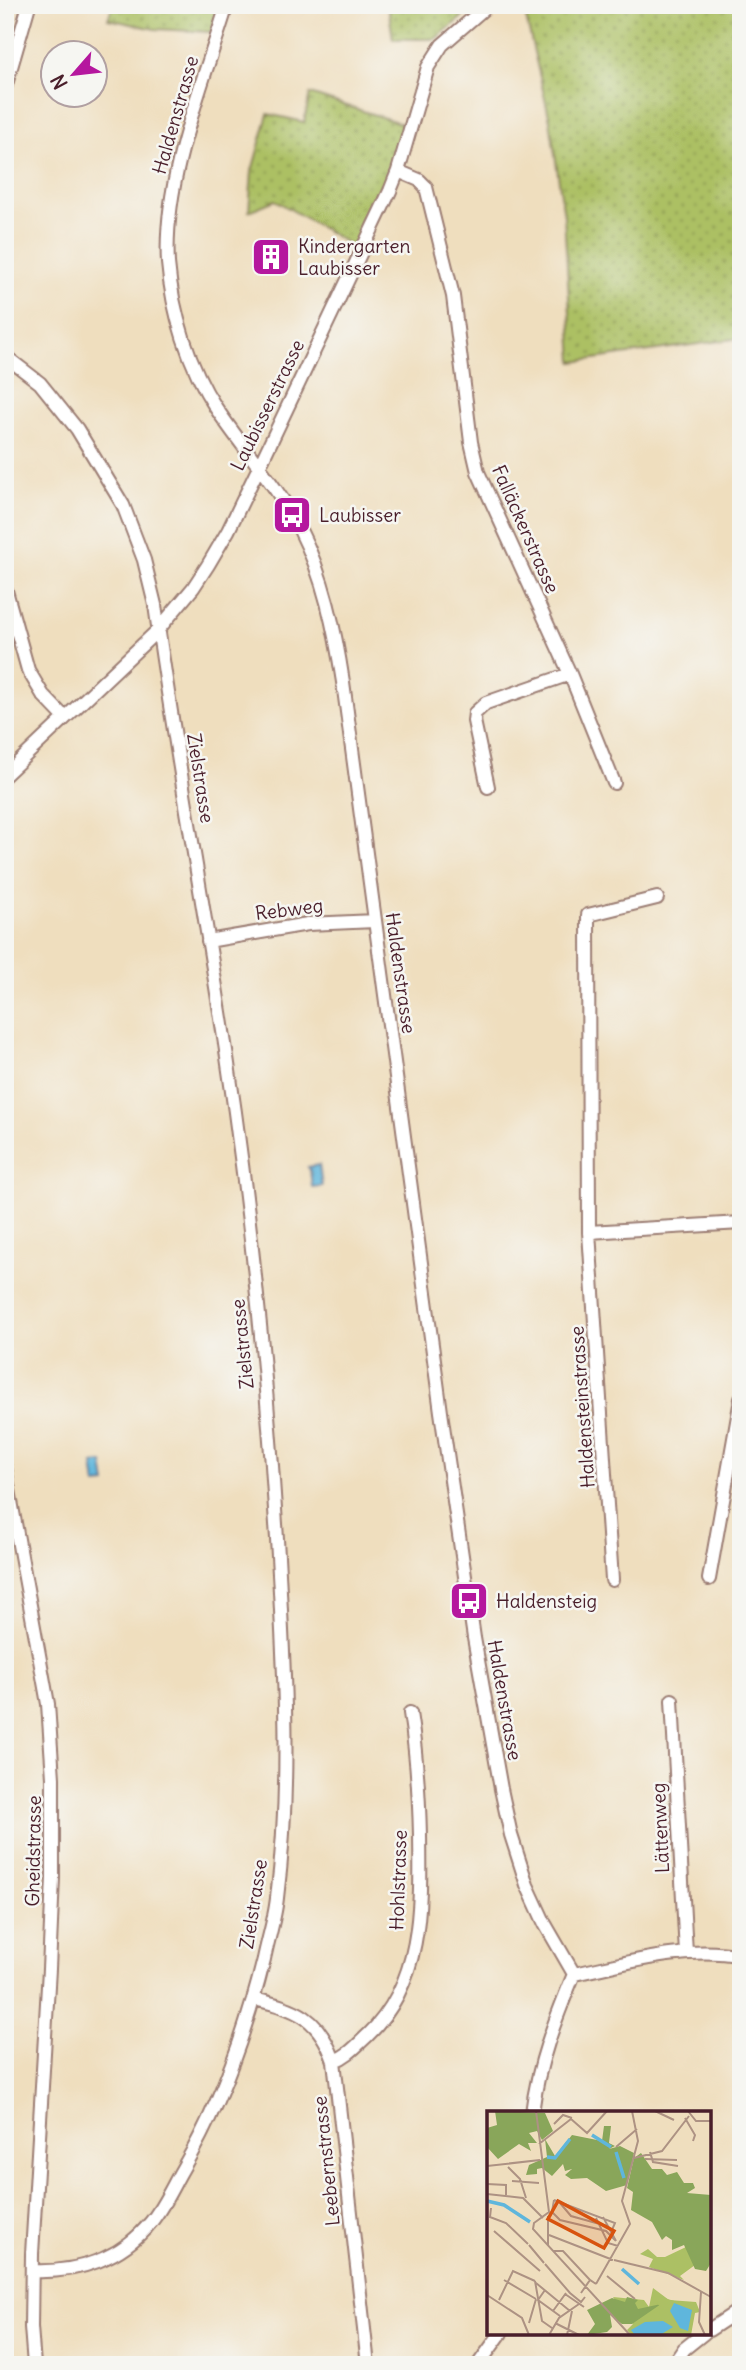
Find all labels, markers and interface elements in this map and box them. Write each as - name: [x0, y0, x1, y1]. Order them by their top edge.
- north arrow: [38, 38, 108, 108]
- street label: Haldenstrasse: [147, 53, 203, 177]
- text: N: [45, 71, 73, 93]
- place label: Kindergarten Laubisser: [298, 234, 411, 280]
- building icon: Kindergarten Laubisser: [250, 236, 292, 278]
- street label: Laubisserstrasse: [225, 335, 309, 475]
- street label: Falläckerstrasse: [487, 461, 565, 597]
- bus stop icon: Laubisser: [271, 494, 313, 536]
- place label: Laubisser: [319, 503, 401, 527]
- street label: Zielstrasse: [182, 731, 220, 825]
- street label: Rebweg: [254, 893, 324, 925]
- street label: Haldenstrasse: [381, 911, 421, 1035]
- street label: Zielstrasse: [225, 1298, 259, 1390]
- street label: Haldensteinstrasse: [564, 1325, 600, 1489]
- bus stop icon: Haldensteig: [448, 1580, 490, 1622]
- place label: Haldensteig: [496, 1589, 597, 1613]
- street label: Haldenstrasse: [483, 1638, 527, 1762]
- street label: Lättenweg: [646, 1782, 674, 1874]
- street label: Gheidstrasse: [20, 1795, 46, 1907]
- street label: Hohlstrasse: [384, 1829, 412, 1931]
- street label: Zielstrasse: [234, 1857, 272, 1951]
- street label: Leebernstrasse: [307, 2095, 345, 2227]
- inset map: [487, 2111, 711, 2335]

